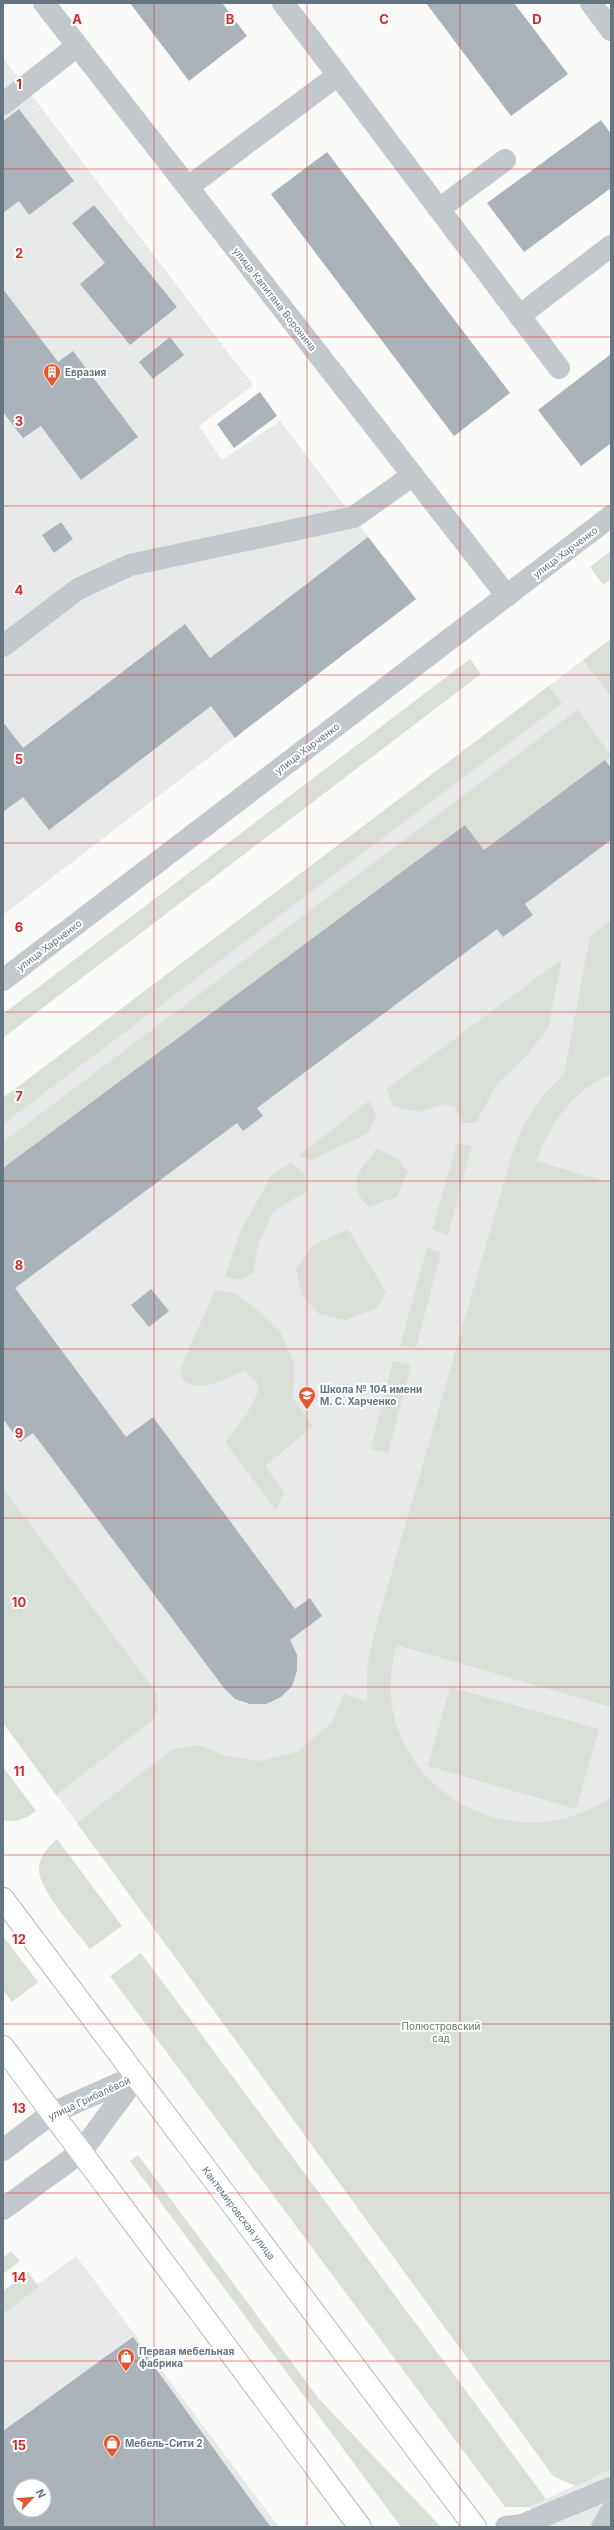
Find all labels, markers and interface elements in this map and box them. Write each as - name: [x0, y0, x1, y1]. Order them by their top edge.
- text: A: [72, 11, 82, 27]
- text: B: [226, 11, 235, 27]
- text: C: [379, 11, 389, 27]
- text: D: [532, 11, 542, 27]
- text: 1: [16, 76, 22, 92]
- text: 2: [15, 245, 23, 261]
- street label: улица Капитана Воронина: [231, 245, 319, 353]
- building icon: Евразия: [42, 362, 62, 387]
- place label: Евразия: [65, 366, 106, 378]
- text: 3: [15, 413, 23, 429]
- street label: улица Харченко: [530, 524, 600, 580]
- text: 4: [15, 582, 24, 598]
- street label: улица Харченко: [272, 720, 342, 776]
- text: 5: [15, 751, 23, 767]
- street label: улица Харченко: [14, 917, 84, 973]
- text: 6: [15, 919, 23, 935]
- text: 7: [15, 1088, 23, 1104]
- text: 8: [15, 1257, 23, 1273]
- place label: Школа № 104 имени М. С. Харченко: [320, 1383, 422, 1407]
- school or university icon: Школа № 104 имени М. С. Харченко: [297, 1385, 317, 1410]
- text: 9: [15, 1425, 23, 1441]
- text: 10: [12, 1594, 26, 1610]
- text: 11: [13, 1763, 25, 1779]
- text: 12: [12, 1931, 26, 1947]
- park label: Полюстровский сад: [402, 2020, 481, 2044]
- street label: улица Грибалёвой: [46, 2074, 132, 2122]
- text: 13: [12, 2100, 26, 2116]
- street label: Кантемировская улица: [200, 2164, 278, 2262]
- text: 14: [12, 2269, 26, 2285]
- place label: Первая мебельная фабрика: [139, 2345, 235, 2369]
- shop icon: Первая мебельная фабрика: [116, 2347, 136, 2372]
- shop icon: Мебель-Сити 2: [102, 2433, 122, 2458]
- text: 15: [12, 2437, 26, 2453]
- place label: Мебель-Сити 2: [125, 2437, 203, 2449]
- north arrow: [12, 2478, 52, 2518]
- text: N: [33, 2487, 49, 2500]

